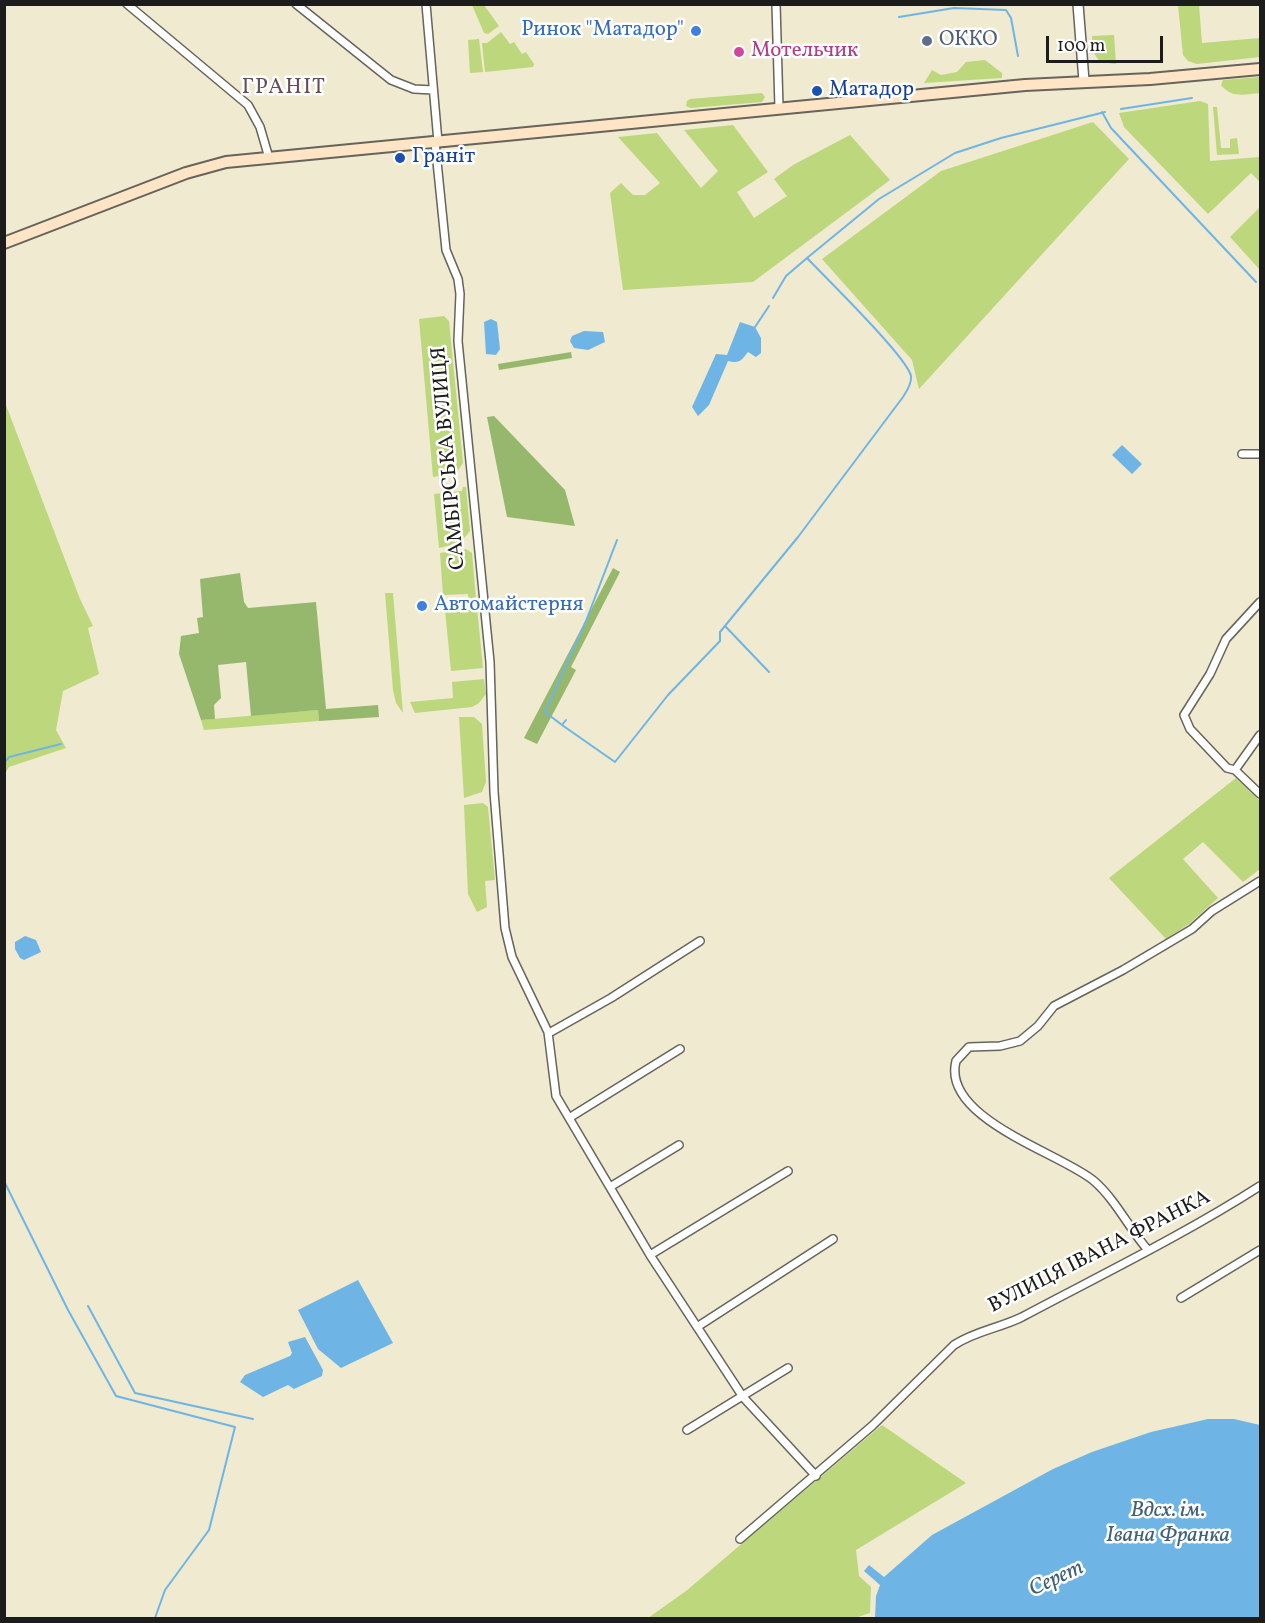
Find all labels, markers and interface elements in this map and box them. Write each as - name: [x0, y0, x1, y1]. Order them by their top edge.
- place label: Ринок "Матадор": [521, 18, 684, 44]
- marker: Ринок "Матадор": [689, 24, 703, 38]
- scale bar: [1049, 24, 1166, 62]
- place label: ОККО: [939, 28, 998, 54]
- marker: ОККО: [920, 34, 934, 48]
- text: 100 m: [1057, 34, 1106, 59]
- place label: Мотельчик: [751, 39, 858, 65]
- marker: Мотельчик: [732, 45, 746, 59]
- district label: ГРАНІТ: [242, 76, 326, 102]
- place label: Матадор: [829, 78, 914, 104]
- marker: Матадор: [810, 84, 824, 98]
- place label: Граніт: [412, 145, 475, 171]
- marker: Граніт: [393, 151, 407, 165]
- street label: САМБІРСЬКА ВУЛИЦЯ: [428, 345, 472, 571]
- place label: Автомайстерня: [434, 593, 583, 619]
- marker: Автомайстерня: [415, 599, 429, 613]
- street label: ВУЛИЦЯ ІВАНА ФРАНКА: [985, 1186, 1215, 1320]
- water label: Вдсх. ім. Івана Франка: [1106, 1499, 1230, 1550]
- water label: Серет: [1025, 1556, 1089, 1604]

